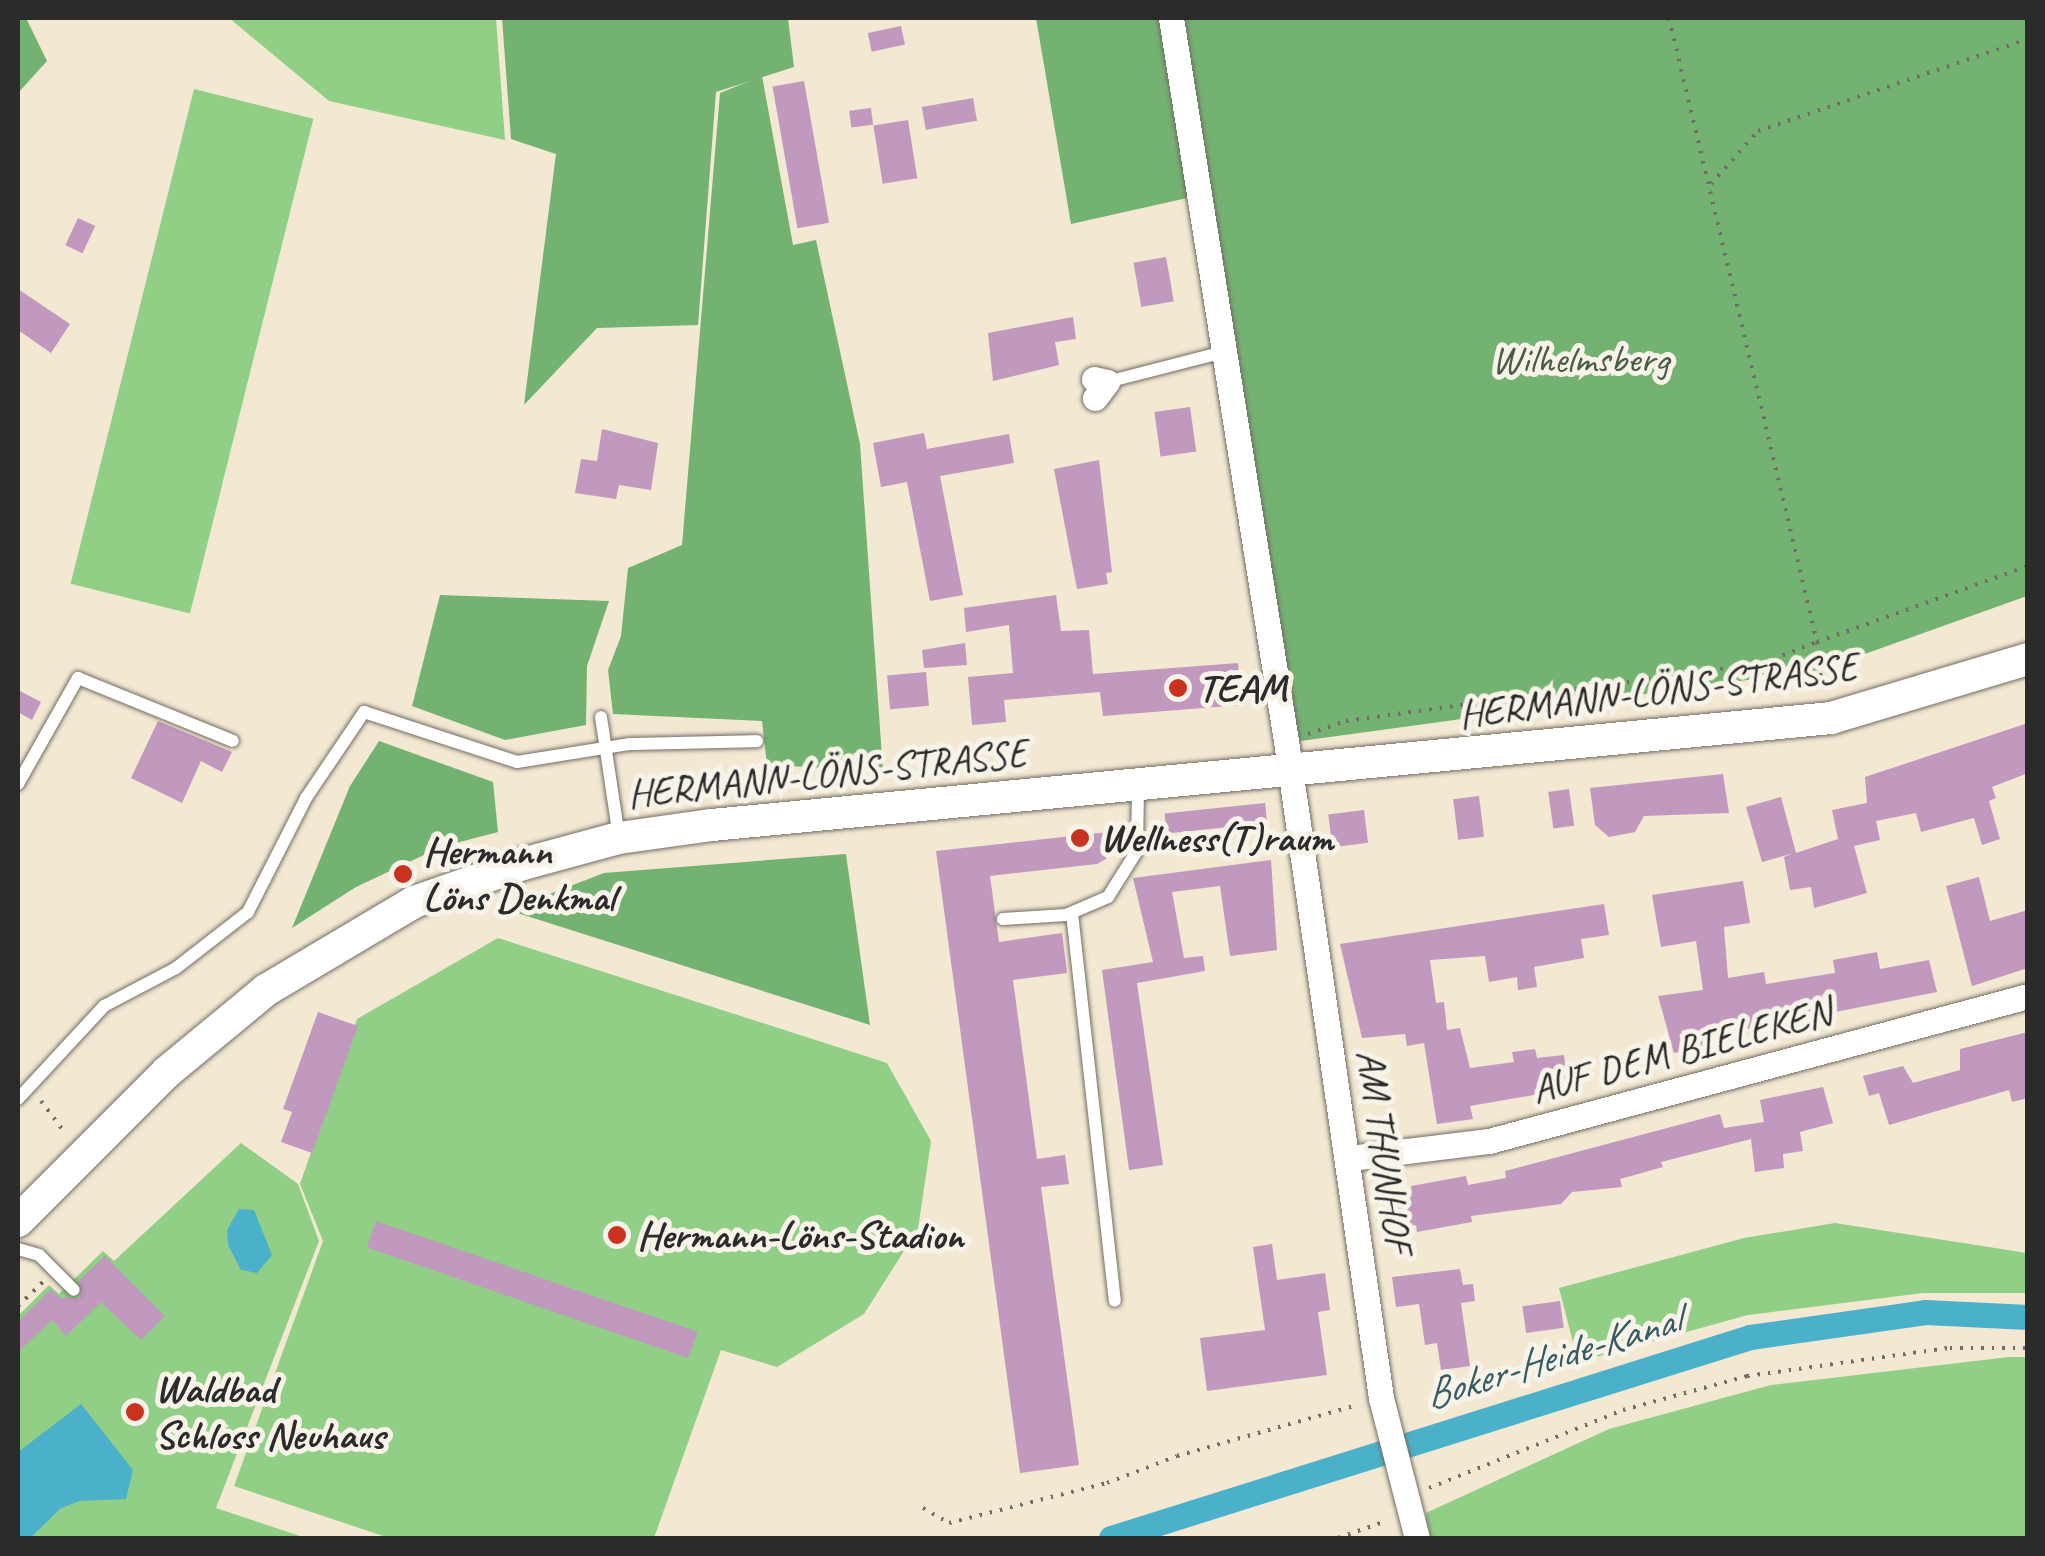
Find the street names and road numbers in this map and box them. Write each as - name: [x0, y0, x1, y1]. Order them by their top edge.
- street label: HERMANN-LÖNS-STRASSE: [1456, 642, 1860, 738]
- street label: HERMANN-LÖNS-STRASSE: [625, 728, 1029, 818]
- street label: AUF DEM BIELEKEN: [1526, 987, 1836, 1113]
- street label: AM THUNHOF: [1347, 1047, 1423, 1255]

